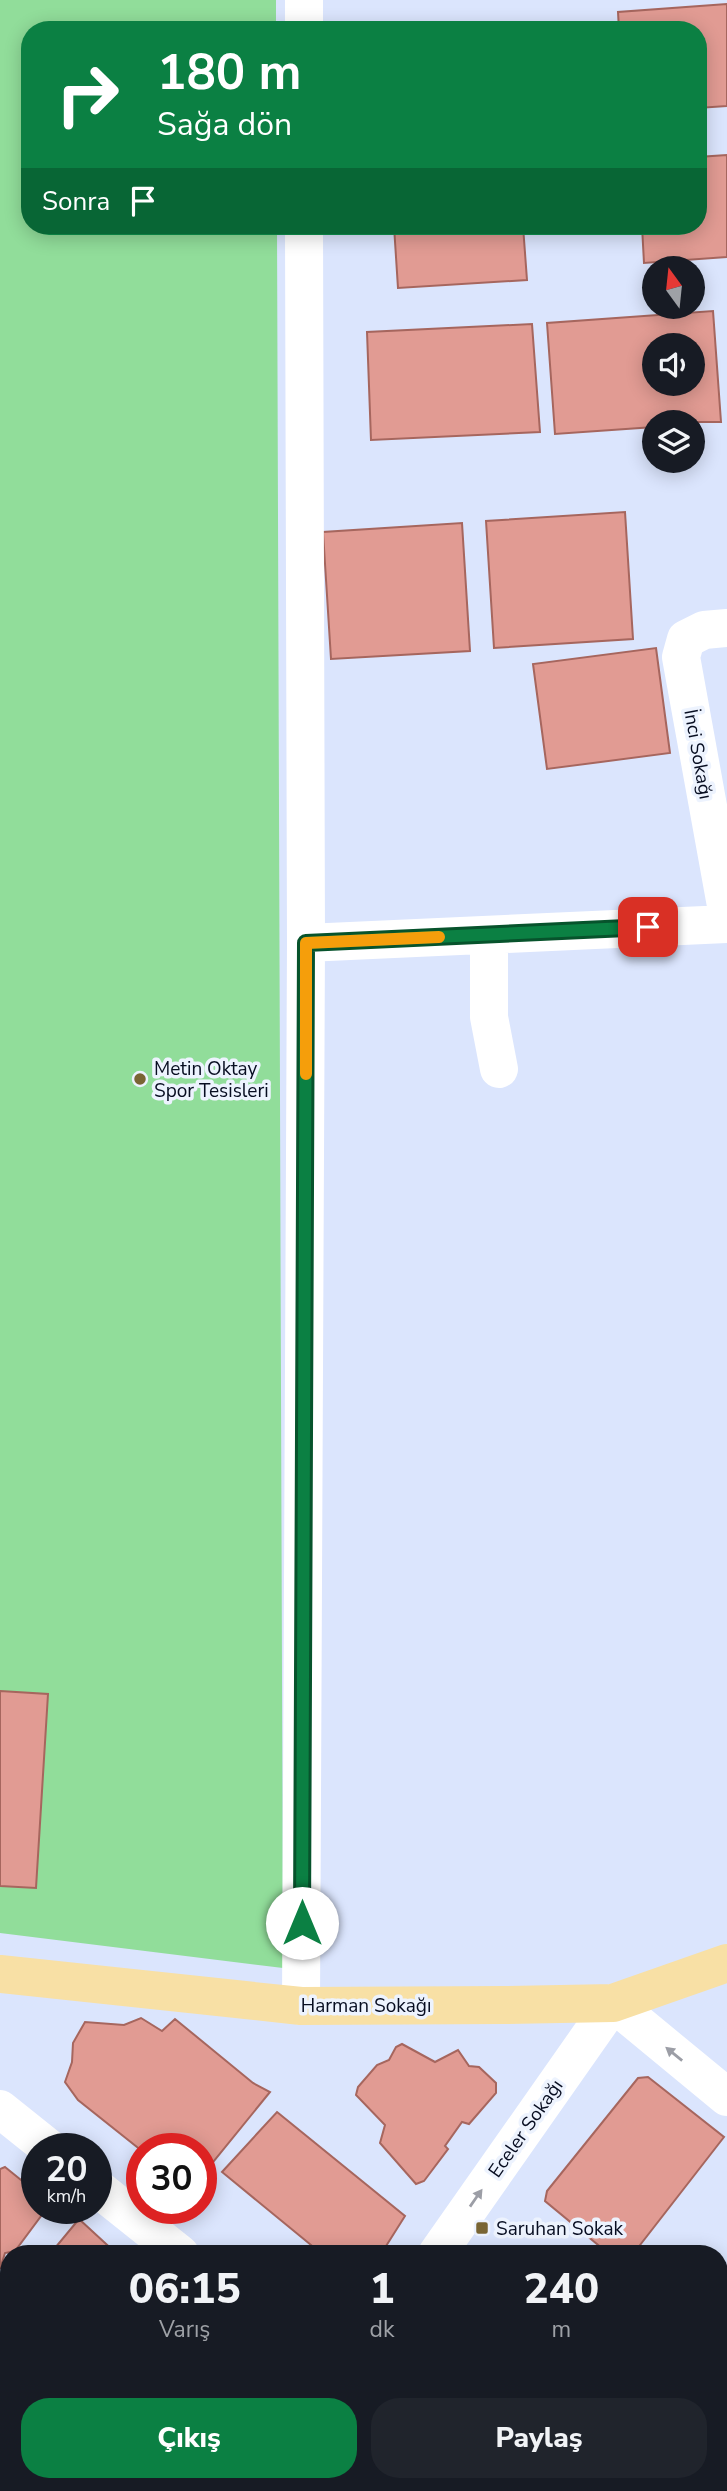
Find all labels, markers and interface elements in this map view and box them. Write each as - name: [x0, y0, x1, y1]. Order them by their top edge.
- text: 180 m: [157, 39, 301, 106]
- icon: right: [42, 49, 133, 140]
- text: Sağa dön: [157, 103, 292, 146]
- icon: arrive: [124, 182, 162, 220]
- text: Sonra: [42, 184, 110, 219]
- north arrow: [642, 256, 705, 318]
- map controls: [642, 256, 705, 473]
- button: sound: [642, 333, 705, 396]
- button: layers: [642, 410, 705, 473]
- street label: İnci Sokağı: [677, 707, 719, 801]
- pin: [618, 897, 678, 957]
- icon: arrive: [629, 908, 667, 946]
- place label: Metin Oktay Spor Tesisleri: [154, 1056, 269, 1104]
- marker: Metin Oktay Spor Tesisleri: [132, 1071, 148, 1087]
- position arrow: [265, 1886, 339, 1960]
- street label: Harman Sokağı: [301, 1993, 431, 2019]
- one-way arrow: [666, 2046, 684, 2061]
- street label: Eceler Sokağı: [482, 2074, 569, 2183]
- speed limit sign: 30: [126, 2133, 217, 2224]
- text: 20: [45, 2146, 88, 2193]
- text: km/h: [47, 2184, 86, 2208]
- one-way arrow: [469, 2189, 483, 2207]
- place label: Saruhan Sokak: [496, 2216, 623, 2242]
- marker: Saruhan Sokak: [474, 2220, 490, 2236]
- text: 06:15: [129, 2261, 241, 2318]
- text: 1: [369, 2261, 395, 2318]
- text: 240: [524, 2261, 599, 2318]
- text: Varış: [159, 2314, 210, 2345]
- text: dk: [370, 2314, 395, 2345]
- text: m: [551, 2314, 571, 2345]
- button: Çıkış: [21, 2398, 357, 2478]
- button: Paylaş: [371, 2398, 707, 2478]

